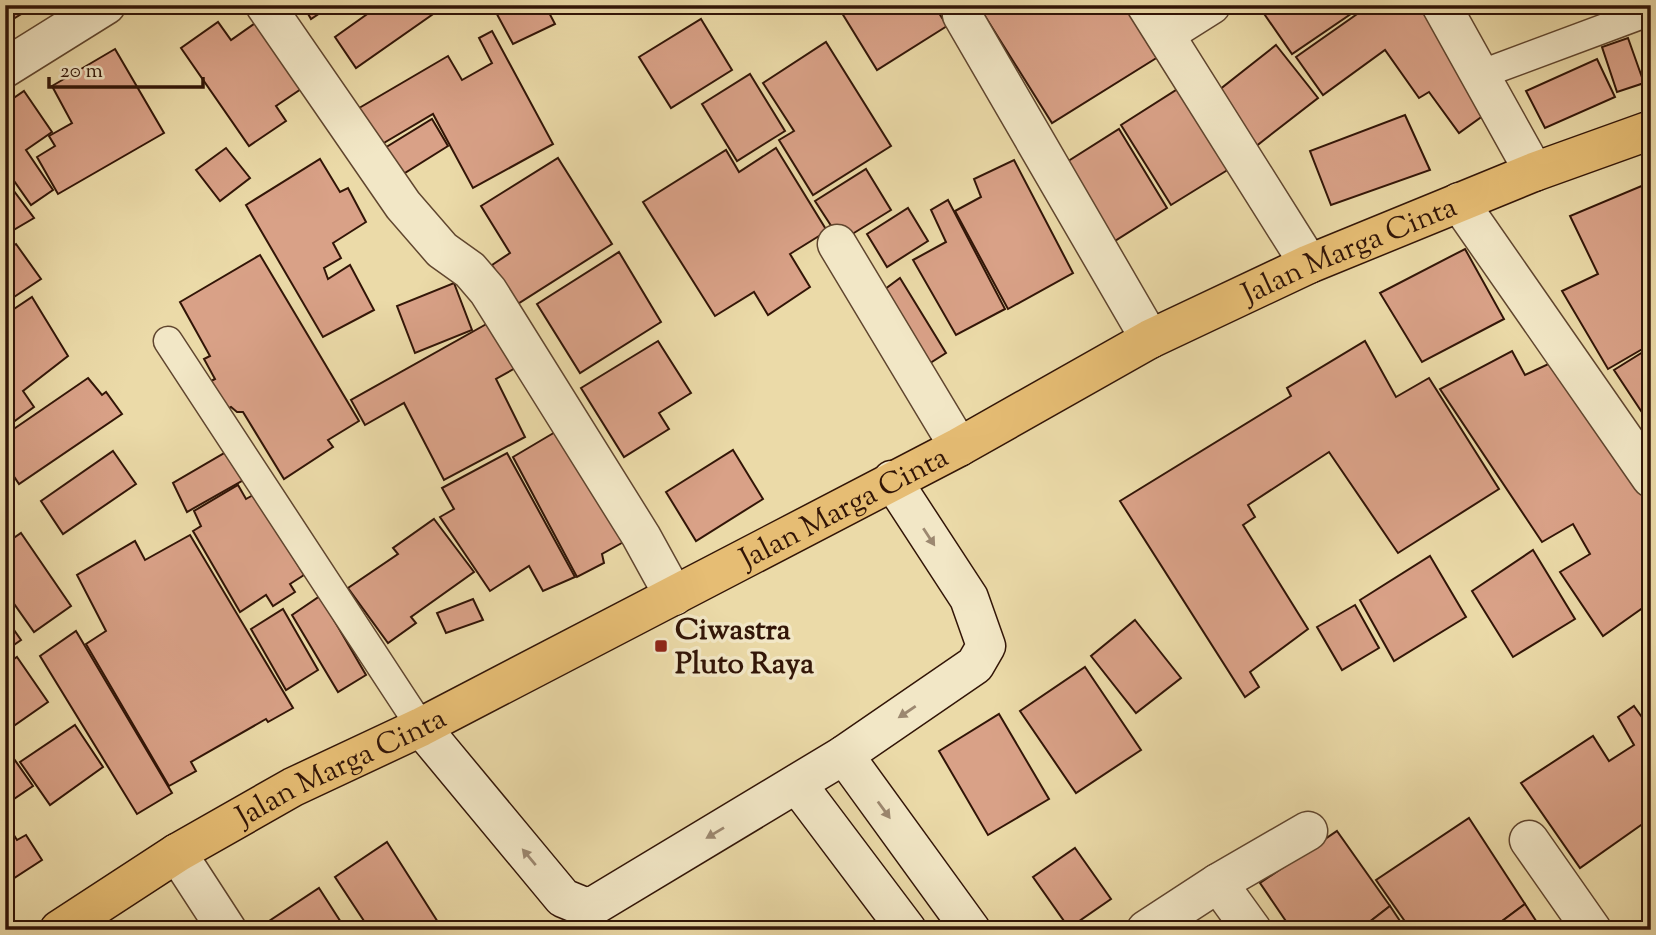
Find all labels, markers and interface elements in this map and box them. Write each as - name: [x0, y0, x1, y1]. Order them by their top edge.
- scale bar: [49, 46, 203, 90]
- text: 20 m: [60, 57, 103, 87]
- street label: Jalan Marga Cinta: [1234, 187, 1464, 317]
- street label: Jalan Marga Cinta: [731, 437, 957, 582]
- one-way arrow: [923, 528, 936, 547]
- place label: Ciwastra Pluto Raya: [675, 610, 814, 687]
- marker: Ciwastra Pluto Raya: [653, 638, 669, 654]
- street label: Jalan Marga Cinta: [227, 698, 455, 840]
- one-way arrow: [898, 705, 916, 719]
- one-way arrow: [877, 801, 891, 820]
- one-way arrow: [705, 827, 724, 839]
- one-way arrow: [522, 848, 537, 865]

